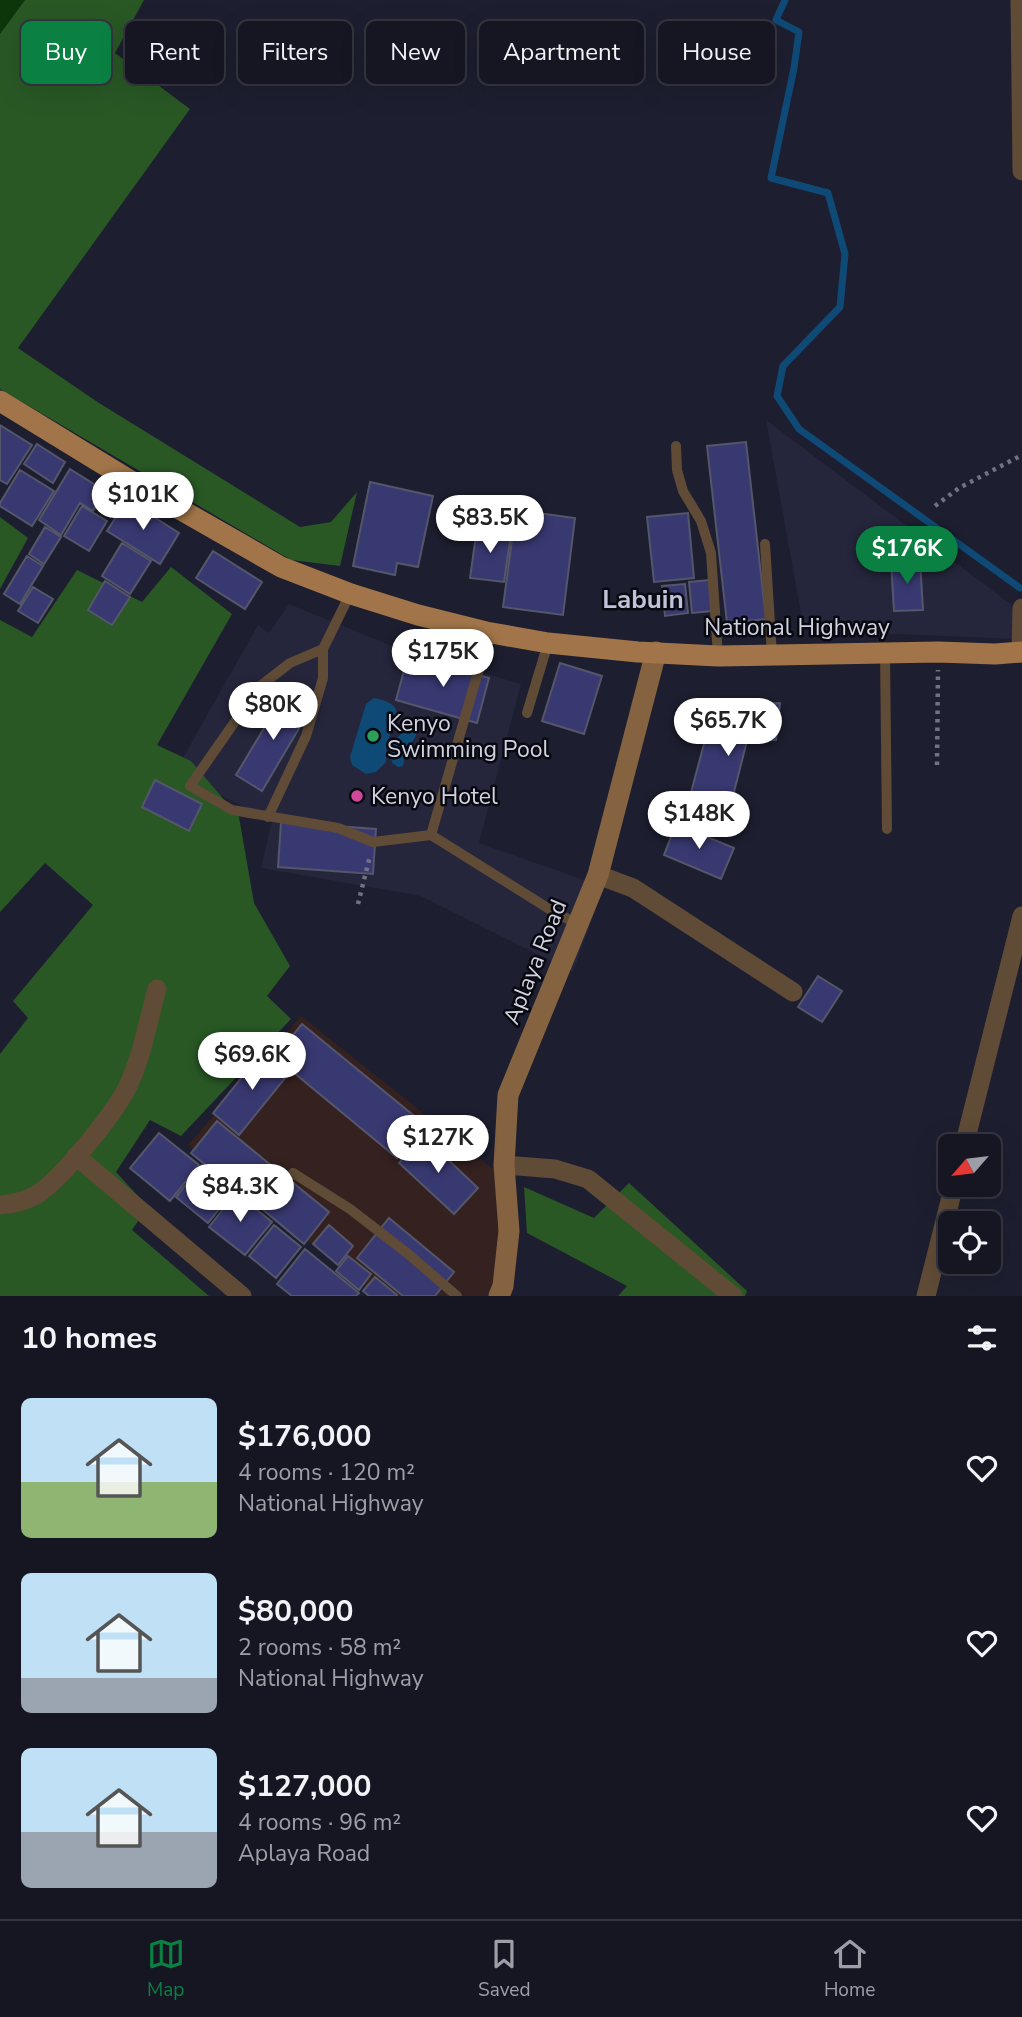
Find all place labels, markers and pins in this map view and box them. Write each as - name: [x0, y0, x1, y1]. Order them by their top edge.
- pin: $101K: [94, 472, 192, 532]
- pin: $83.5K: [433, 496, 547, 555]
- pin: $176K: [858, 526, 956, 586]
- pin: $175K: [394, 630, 492, 689]
- pin: $80K: [232, 682, 314, 742]
- pin: $65.7K: [671, 698, 785, 758]
- place label: Kenyo Swimming Pool: [387, 708, 549, 765]
- marker: Kenyo Swimming Pool: [365, 728, 381, 744]
- place label: Kenyo Hotel: [371, 781, 498, 812]
- marker: Kenyo Hotel: [349, 788, 365, 804]
- pin: $148K: [650, 792, 748, 851]
- pin: $69.6K: [195, 1032, 309, 1092]
- pin: $127K: [389, 1116, 487, 1175]
- pin: $84.3K: [183, 1164, 297, 1224]

